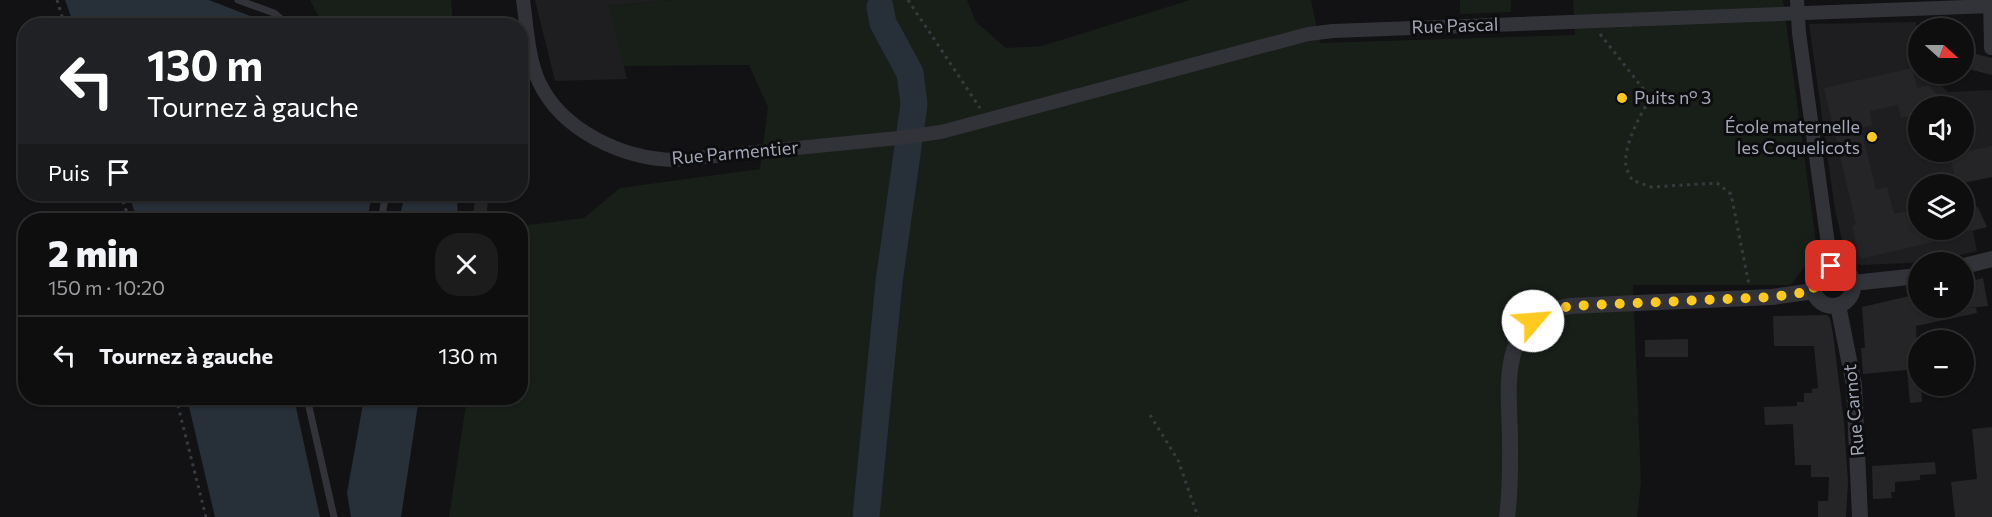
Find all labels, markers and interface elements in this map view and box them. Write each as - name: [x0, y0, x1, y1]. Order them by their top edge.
- street label: Rue Pascal: [1411, 12, 1499, 38]
- north arrow: [1908, 18, 1974, 84]
- map controls: [1908, 18, 1974, 396]
- text: 130 m: [147, 38, 263, 90]
- icon: left: [48, 42, 126, 120]
- place label: Puits n° 3: [1634, 86, 1711, 108]
- text: Tournez à gauche: [147, 90, 358, 123]
- marker: Puits n° 3: [1615, 91, 1629, 105]
- button: sound: [1908, 96, 1974, 162]
- place label: École maternelle les Coquelicots: [1725, 115, 1860, 158]
- marker: École maternelle les Coquelicots: [1865, 130, 1879, 144]
- street label: Rue Parmentier: [671, 136, 799, 168]
- icon: arrive: [102, 156, 135, 189]
- text: Puis: [48, 159, 90, 186]
- button: layers: [1908, 174, 1974, 240]
- text: 2 min: [48, 230, 138, 274]
- button: close: [435, 233, 498, 296]
- pin: [1805, 240, 1856, 291]
- icon: arrive: [1814, 249, 1847, 282]
- button: +: [1908, 252, 1974, 318]
- text: 150 m · 10:20: [48, 275, 165, 299]
- position arrow: [1501, 289, 1565, 353]
- button: −: [1908, 330, 1974, 396]
- icon: left: [48, 339, 81, 372]
- text: Tournez à gauche: [99, 342, 273, 369]
- text: 130 m: [438, 342, 498, 369]
- street label: Rue Carnot: [1838, 363, 1868, 457]

